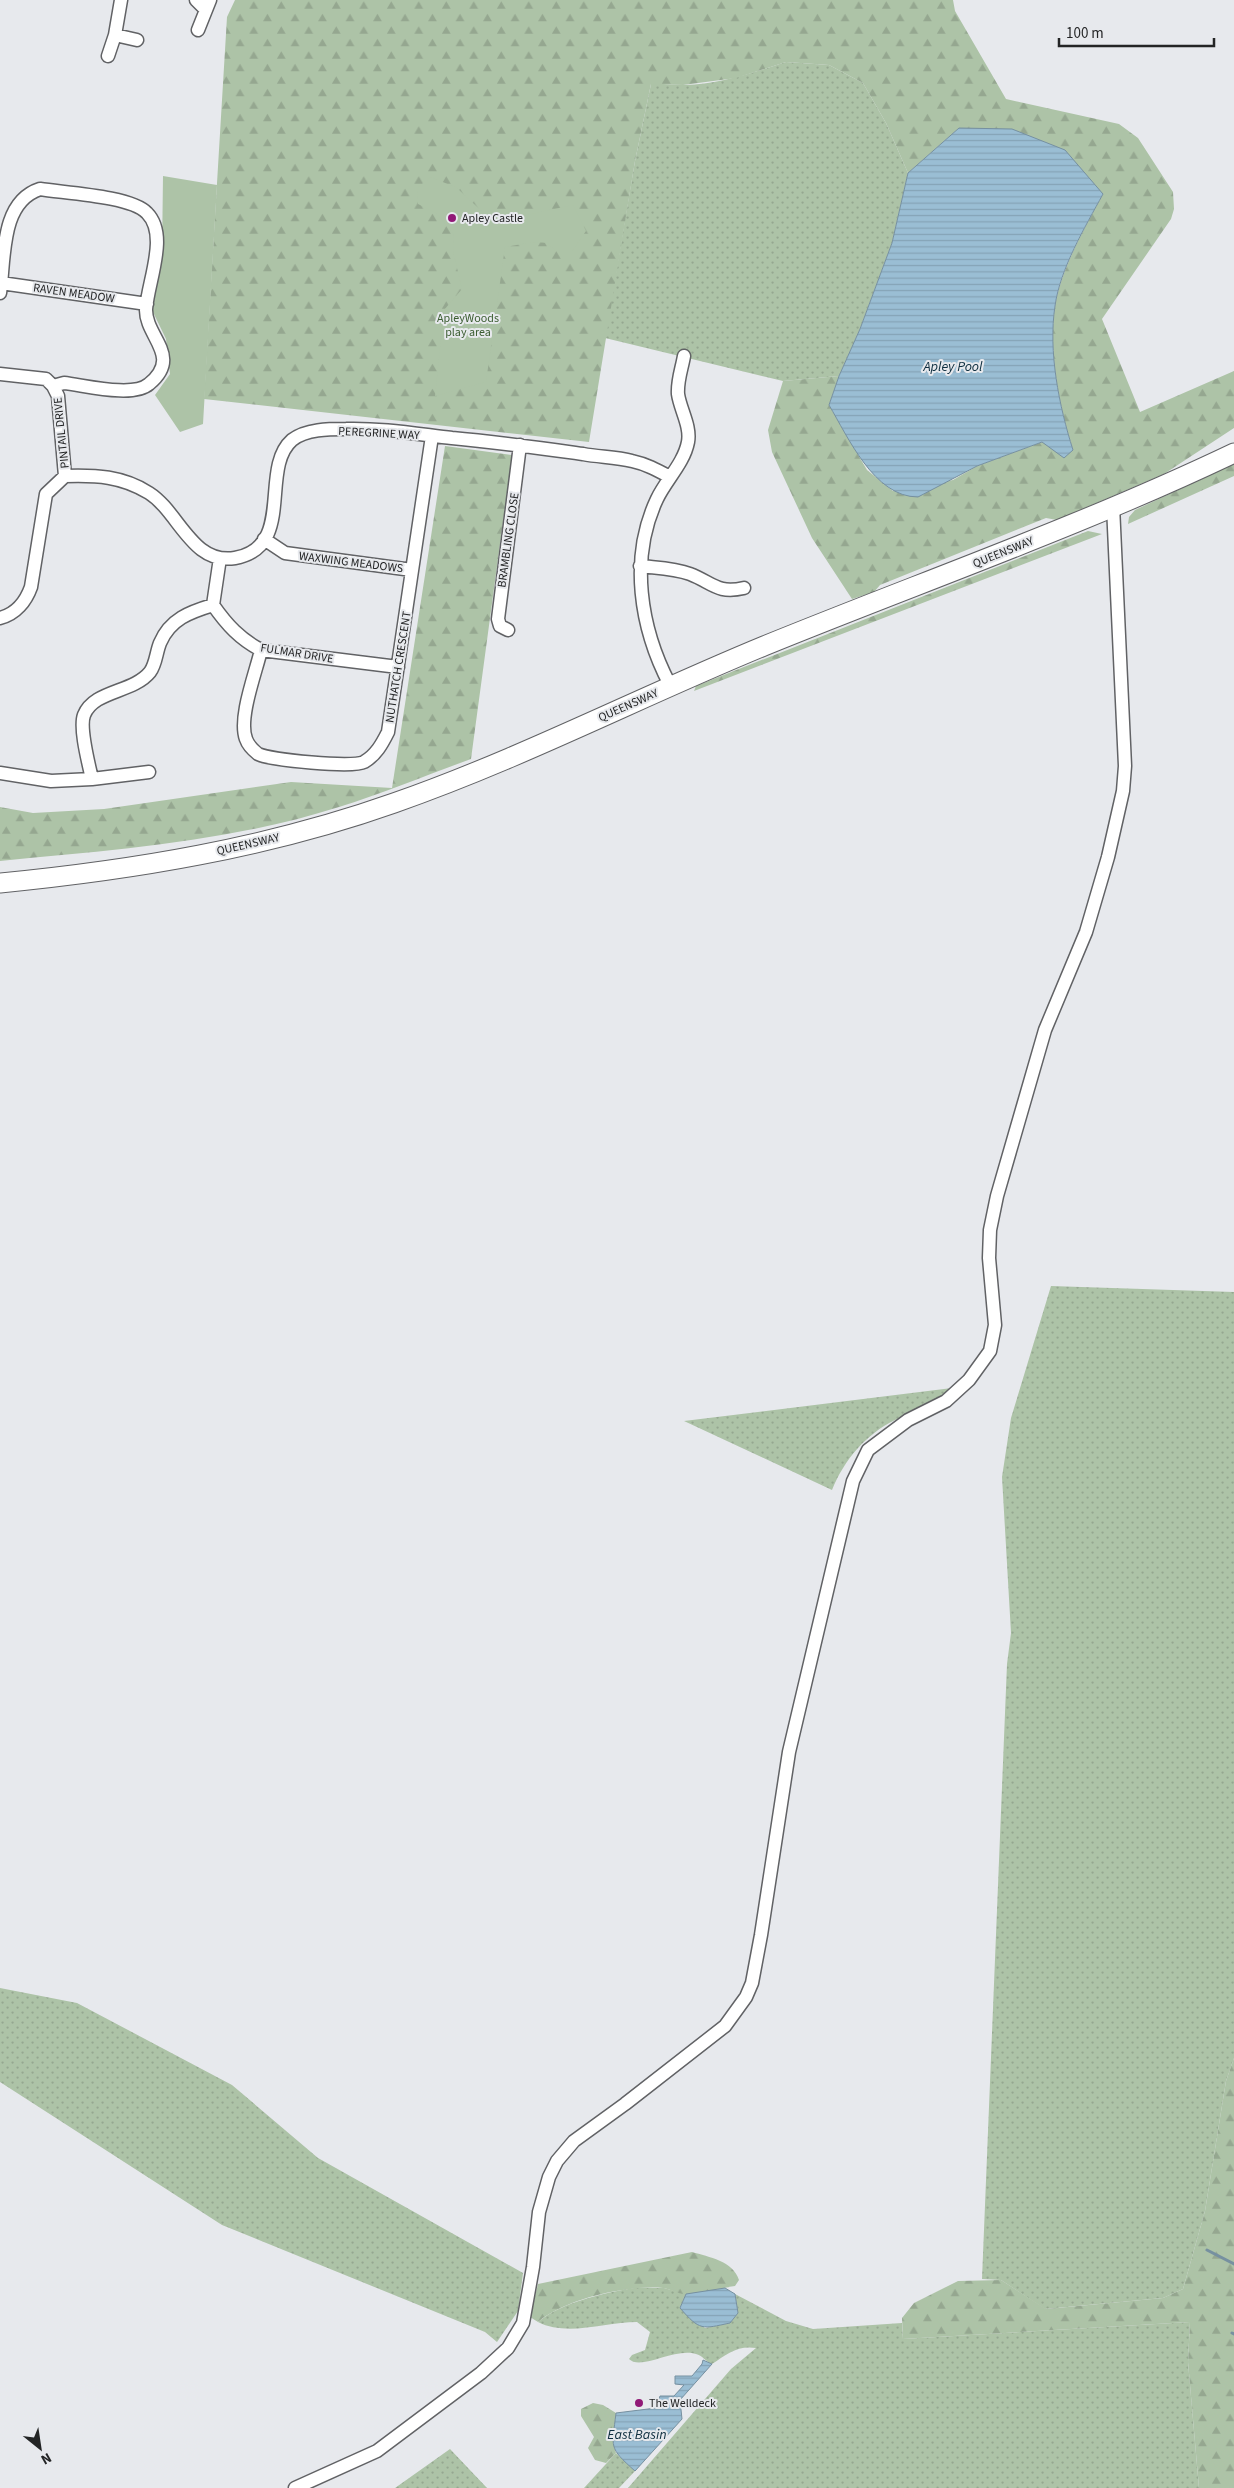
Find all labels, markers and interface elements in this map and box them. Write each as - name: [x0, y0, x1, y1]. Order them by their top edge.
- scale bar: [1059, 15, 1214, 47]
- text: 100 m: [1066, 23, 1104, 44]
- place label: Apley Castle: [462, 210, 523, 227]
- marker: Apley Castle: [446, 212, 458, 224]
- street label: RAVEN MEADOW: [32, 279, 116, 308]
- park label: ApleyWoods play area: [437, 310, 499, 341]
- water label: Apley Pool: [922, 357, 983, 377]
- street label: PINTAIL DRIVE: [49, 397, 74, 469]
- street label: PEREGRINE WAY: [338, 423, 420, 444]
- street label: BRAMBLING CLOSE: [493, 491, 524, 589]
- street label: QUEENSWAY: [970, 532, 1036, 572]
- street label: WAXWING MEADOWS: [298, 548, 404, 577]
- street label: NUTHATCH CRESCENT: [381, 610, 416, 724]
- street label: FULMAR DRIVE: [259, 639, 335, 668]
- street label: QUEENSWAY: [595, 685, 661, 726]
- street label: QUEENSWAY: [215, 829, 281, 860]
- place label: The Welldeck: [649, 2395, 716, 2412]
- marker: The Welldeck: [633, 2397, 645, 2409]
- north arrow: [15, 2423, 65, 2473]
- water label: East Basin: [607, 2425, 667, 2445]
- text: N: [37, 2447, 55, 2469]

